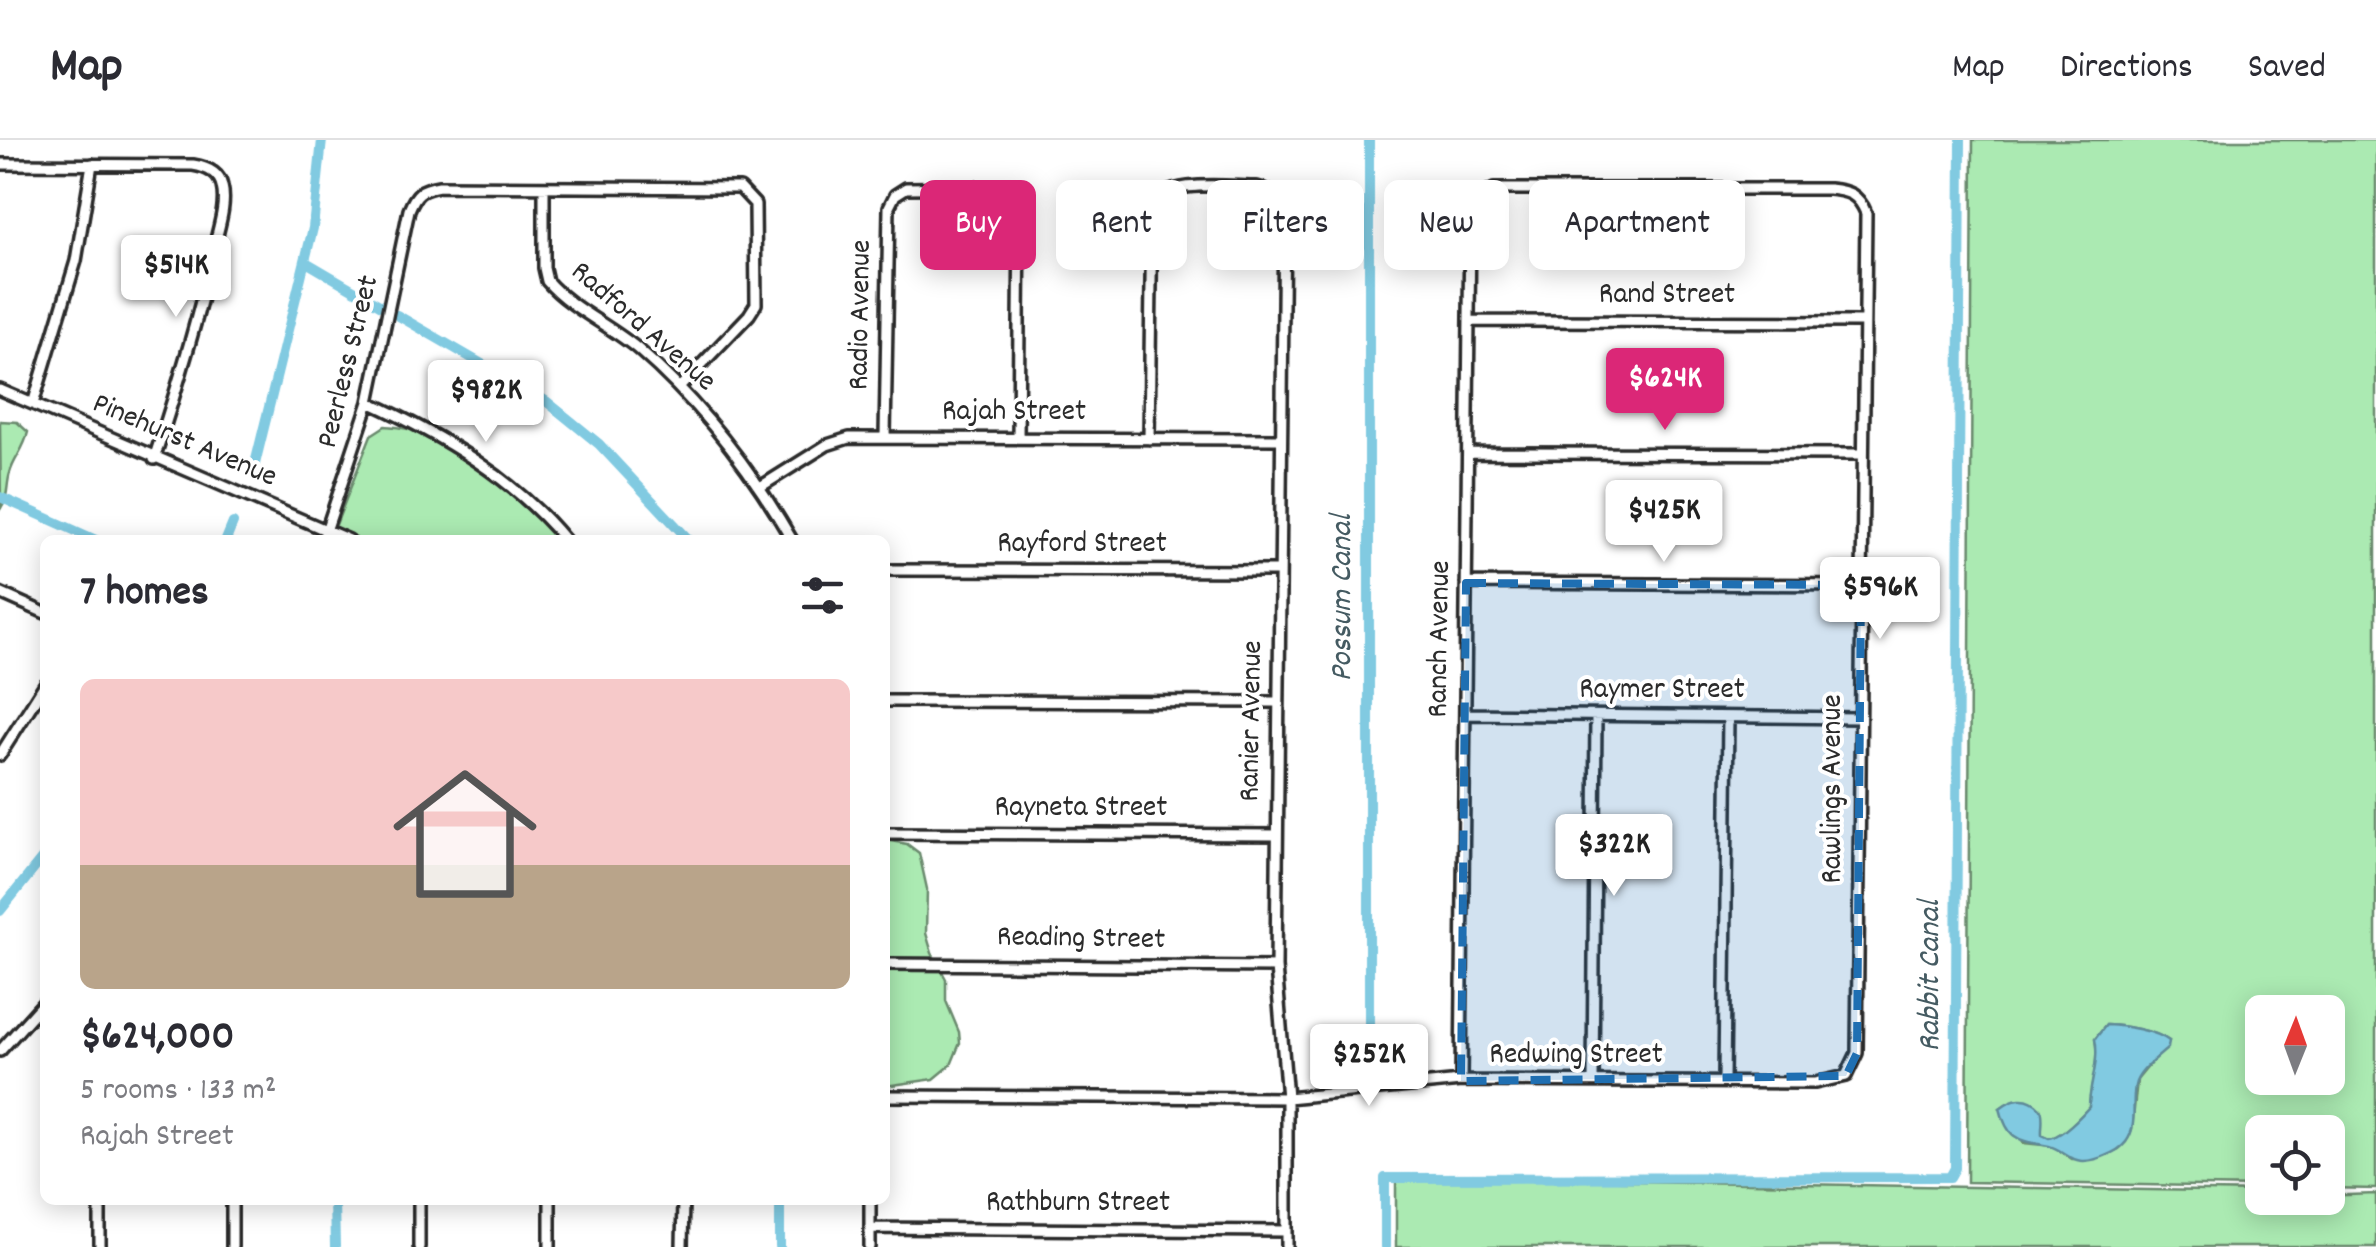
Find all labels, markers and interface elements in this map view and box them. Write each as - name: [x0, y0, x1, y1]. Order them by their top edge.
- text: Map: [50, 35, 123, 104]
- text: Map: [1952, 44, 2005, 94]
- text: Directions: [2060, 44, 2193, 94]
- text: Saved: [2248, 44, 2326, 94]
- chip: Buy: [920, 180, 1036, 270]
- chip: Rent: [1056, 180, 1187, 270]
- chip: Filters: [1207, 180, 1364, 270]
- chip: New: [1384, 180, 1509, 270]
- chip: Apartment: [1529, 180, 1745, 270]
- pin: $514K: [106, 235, 246, 320]
- street label: Radio Avenue: [839, 239, 885, 391]
- text: $514K: [143, 244, 209, 290]
- street label: Radford Avenue: [560, 252, 724, 404]
- street label: Peerless Street: [308, 271, 392, 453]
- street label: Rand Street: [1599, 275, 1735, 318]
- pin: $624K: [1595, 348, 1735, 433]
- text: $624K: [1628, 357, 1702, 403]
- pin: $982K: [416, 360, 556, 445]
- text: $982K: [450, 369, 522, 415]
- street label: Pinehurst Avenue: [85, 384, 283, 500]
- street label: Rajah Street: [942, 392, 1086, 435]
- pin: $425K: [1594, 480, 1734, 565]
- text: $425K: [1627, 489, 1701, 535]
- water label: Possum Canal: [1321, 512, 1367, 682]
- street label: Rayford Street: [997, 524, 1167, 567]
- pin: $596K: [1810, 557, 1950, 642]
- street label: Ranch Avenue: [1418, 560, 1464, 718]
- text: 7 homes: [80, 565, 209, 625]
- text: $596K: [1842, 566, 1918, 612]
- icon: filters: [795, 568, 850, 623]
- street label: Ranier Avenue: [1230, 640, 1276, 802]
- street label: Raymer Street: [1579, 670, 1745, 713]
- street label: Rawlings Avenue: [1813, 694, 1856, 884]
- icon: home: [375, 744, 555, 924]
- street label: Rayneta Street: [995, 788, 1167, 831]
- pin: $322K: [1544, 814, 1684, 899]
- text: $322K: [1577, 823, 1651, 869]
- water label: Rabbit Canal: [1909, 898, 1955, 1052]
- street label: Reading Street: [997, 917, 1165, 963]
- north arrow: [2245, 995, 2345, 1095]
- map controls: [2245, 995, 2345, 1215]
- text: $624,000: [80, 1009, 234, 1069]
- pin: $252K: [1299, 1024, 1439, 1109]
- text: $252K: [1332, 1033, 1406, 1079]
- street label: Redwing Street: [1489, 1035, 1663, 1078]
- text: 5 rooms · 133 m²: [80, 1069, 276, 1115]
- text: Rajah Street: [80, 1115, 234, 1161]
- button: locate: [2245, 1115, 2345, 1215]
- street label: Rathburn Street: [986, 1183, 1170, 1226]

